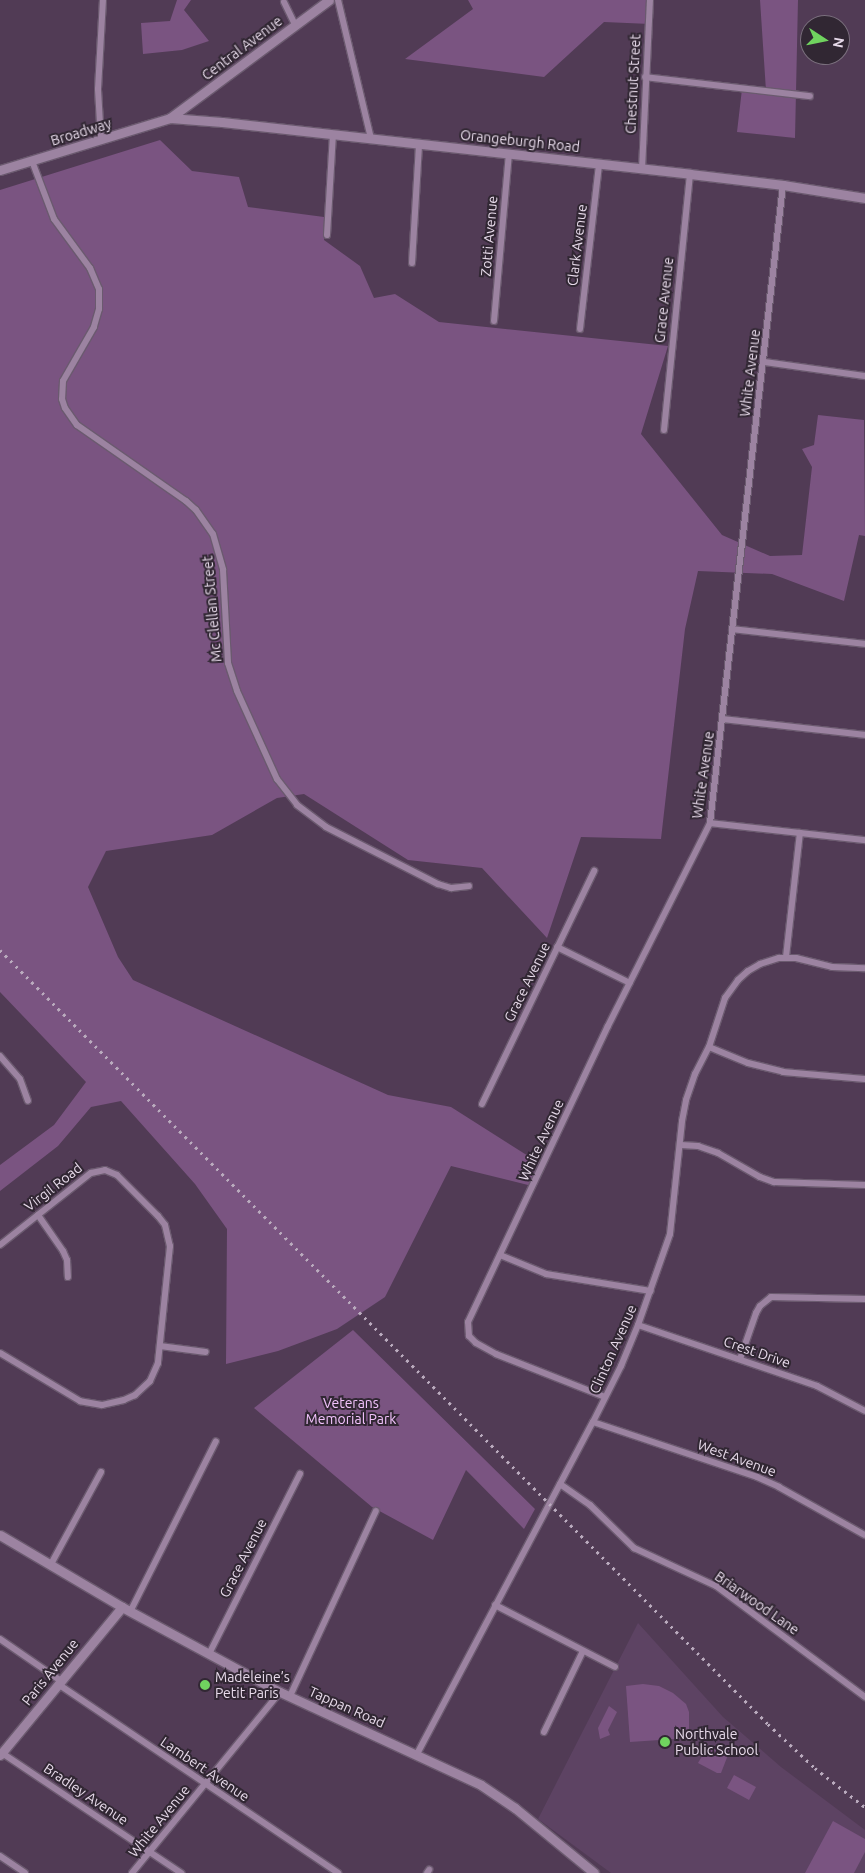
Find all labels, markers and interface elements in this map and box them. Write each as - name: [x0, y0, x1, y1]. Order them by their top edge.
- street label: Central Avenue: [198, 12, 286, 84]
- north arrow: [800, 15, 850, 65]
- street label: Chestnut Street: [622, 34, 644, 134]
- text: N: [830, 36, 848, 49]
- street label: Broadway: [49, 115, 113, 149]
- street label: Orangeburgh Road: [459, 126, 581, 156]
- street label: Zotti Avenue: [477, 195, 501, 277]
- street label: Clark Avenue: [564, 203, 590, 287]
- street label: Grace Avenue: [651, 256, 677, 344]
- street label: White Avenue: [736, 328, 764, 418]
- street label: Mc Clellan Street: [199, 555, 225, 663]
- street label: White Avenue: [689, 730, 717, 820]
- street label: Grace Avenue: [501, 940, 553, 1024]
- street label: White Avenue: [515, 1097, 567, 1183]
- street label: Virgil Road: [21, 1159, 85, 1215]
- street label: Clinton Avenue: [586, 1302, 640, 1396]
- street label: Crest Drive: [721, 1333, 793, 1371]
- park label: Veterans Memorial Park: [306, 1395, 396, 1428]
- street label: West Avenue: [695, 1436, 779, 1480]
- street label: Grace Avenue: [216, 1516, 270, 1600]
- street label: Briarwood Lane: [712, 1568, 802, 1638]
- street label: Paris Avenue: [18, 1635, 82, 1709]
- place label: Madeleine’s Petit Paris: [215, 1669, 290, 1701]
- marker: Madeleine’s Petit Paris: [199, 1679, 211, 1691]
- street label: Tappan Road: [306, 1683, 388, 1731]
- place label: Northvale Public School: [675, 1726, 758, 1758]
- street label: Lambert Avenue: [157, 1733, 253, 1805]
- marker: Northvale Public School: [659, 1736, 671, 1748]
- street label: Bradley Avenue: [41, 1760, 131, 1828]
- street label: White Avenue: [125, 1782, 193, 1860]

